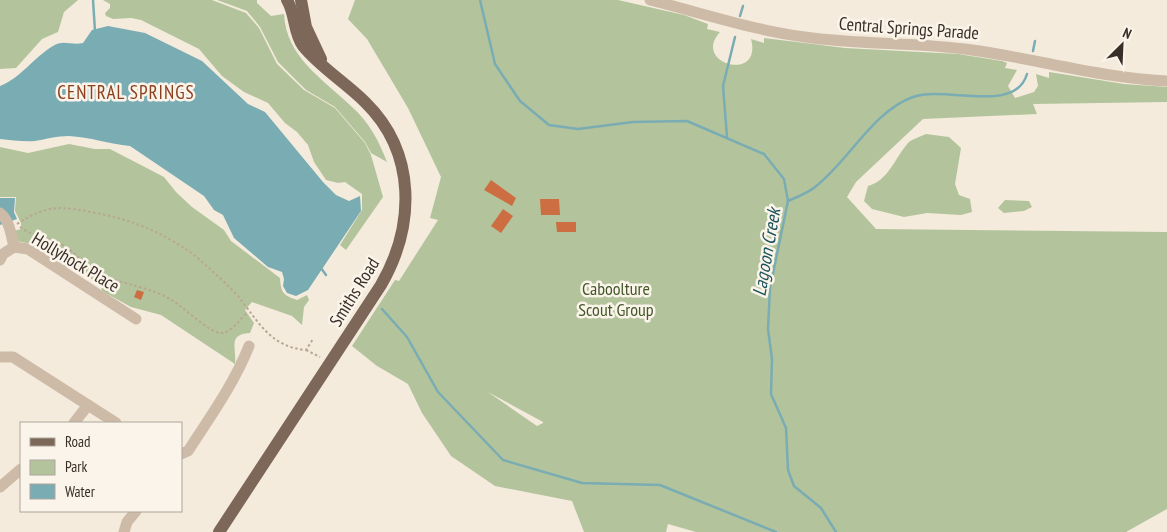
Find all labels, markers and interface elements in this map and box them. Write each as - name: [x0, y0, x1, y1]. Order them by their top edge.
- street label: Central Springs Parade: [838, 12, 980, 44]
- north arrow: [1097, 20, 1147, 70]
- text: N: [1120, 23, 1134, 43]
- district label: CENTRAL SPRINGS: [57, 80, 195, 104]
- water label: Lagoon Creek: [746, 204, 786, 298]
- street label: Hollyhock Place: [28, 227, 124, 297]
- street label: Smiths Road: [324, 253, 384, 331]
- park label: Caboolture Scout Group: [578, 277, 654, 321]
- legend: [20, 422, 182, 512]
- text: Road: [65, 432, 91, 451]
- text: Park: [65, 457, 87, 476]
- text: Water: [65, 482, 96, 501]

